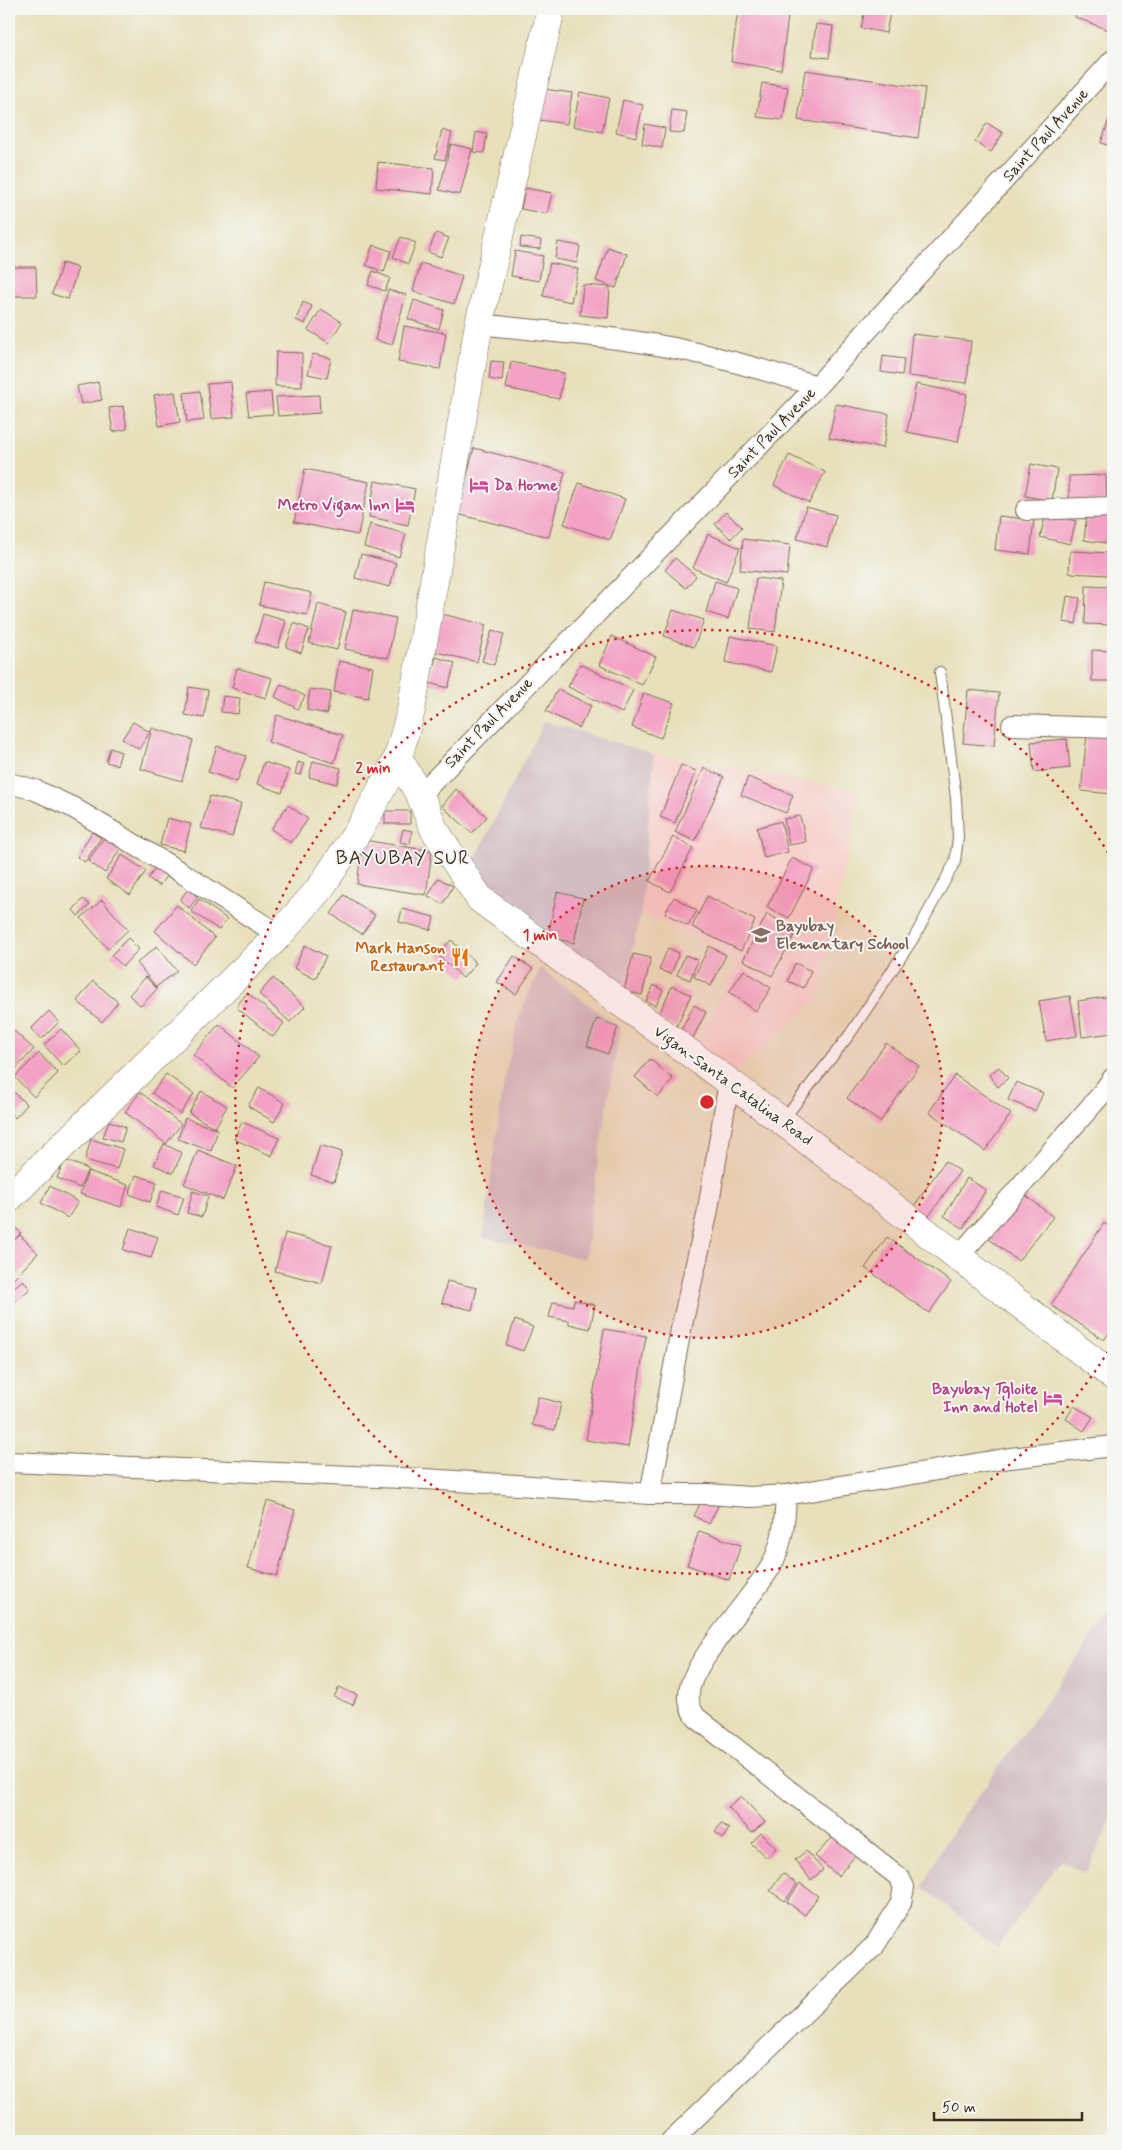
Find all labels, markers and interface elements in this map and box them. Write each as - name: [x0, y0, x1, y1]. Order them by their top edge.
- street label: Saint Paul Avenue: [998, 84, 1094, 186]
- street label: Saint Paul Avenue: [723, 383, 821, 483]
- hotel icon: Da Home: [468, 474, 490, 496]
- place label: Da Home: [494, 475, 558, 496]
- hotel icon: Metro Vigan Inn: [394, 494, 416, 516]
- place label: Metro Vigan Inn: [277, 495, 390, 518]
- street label: Saint Paul Avenue: [440, 673, 538, 773]
- text: 2 min: [355, 759, 391, 779]
- district label: BAYUBAY SUR: [336, 846, 470, 871]
- place label: Bayubay Elementary School: [776, 916, 909, 955]
- school or university icon: Bayubay Elementary School: [750, 924, 772, 946]
- text: 1 min: [523, 926, 557, 946]
- place label: Mark Hanson Restaurant: [355, 938, 445, 977]
- restaurant icon: Mark Hanson Restaurant: [449, 946, 471, 968]
- street label: Vigan-Santa Catalina Road: [649, 1021, 817, 1152]
- centre of rings: [698, 1093, 716, 1111]
- place label: Bayubay Tgloite Inn and Hotel: [932, 1379, 1038, 1418]
- hotel icon: Bayubay Tgloite Inn and Hotel: [1042, 1387, 1064, 1409]
- scale bar: [934, 2090, 1082, 2122]
- text: 50 m: [942, 2098, 976, 2118]

